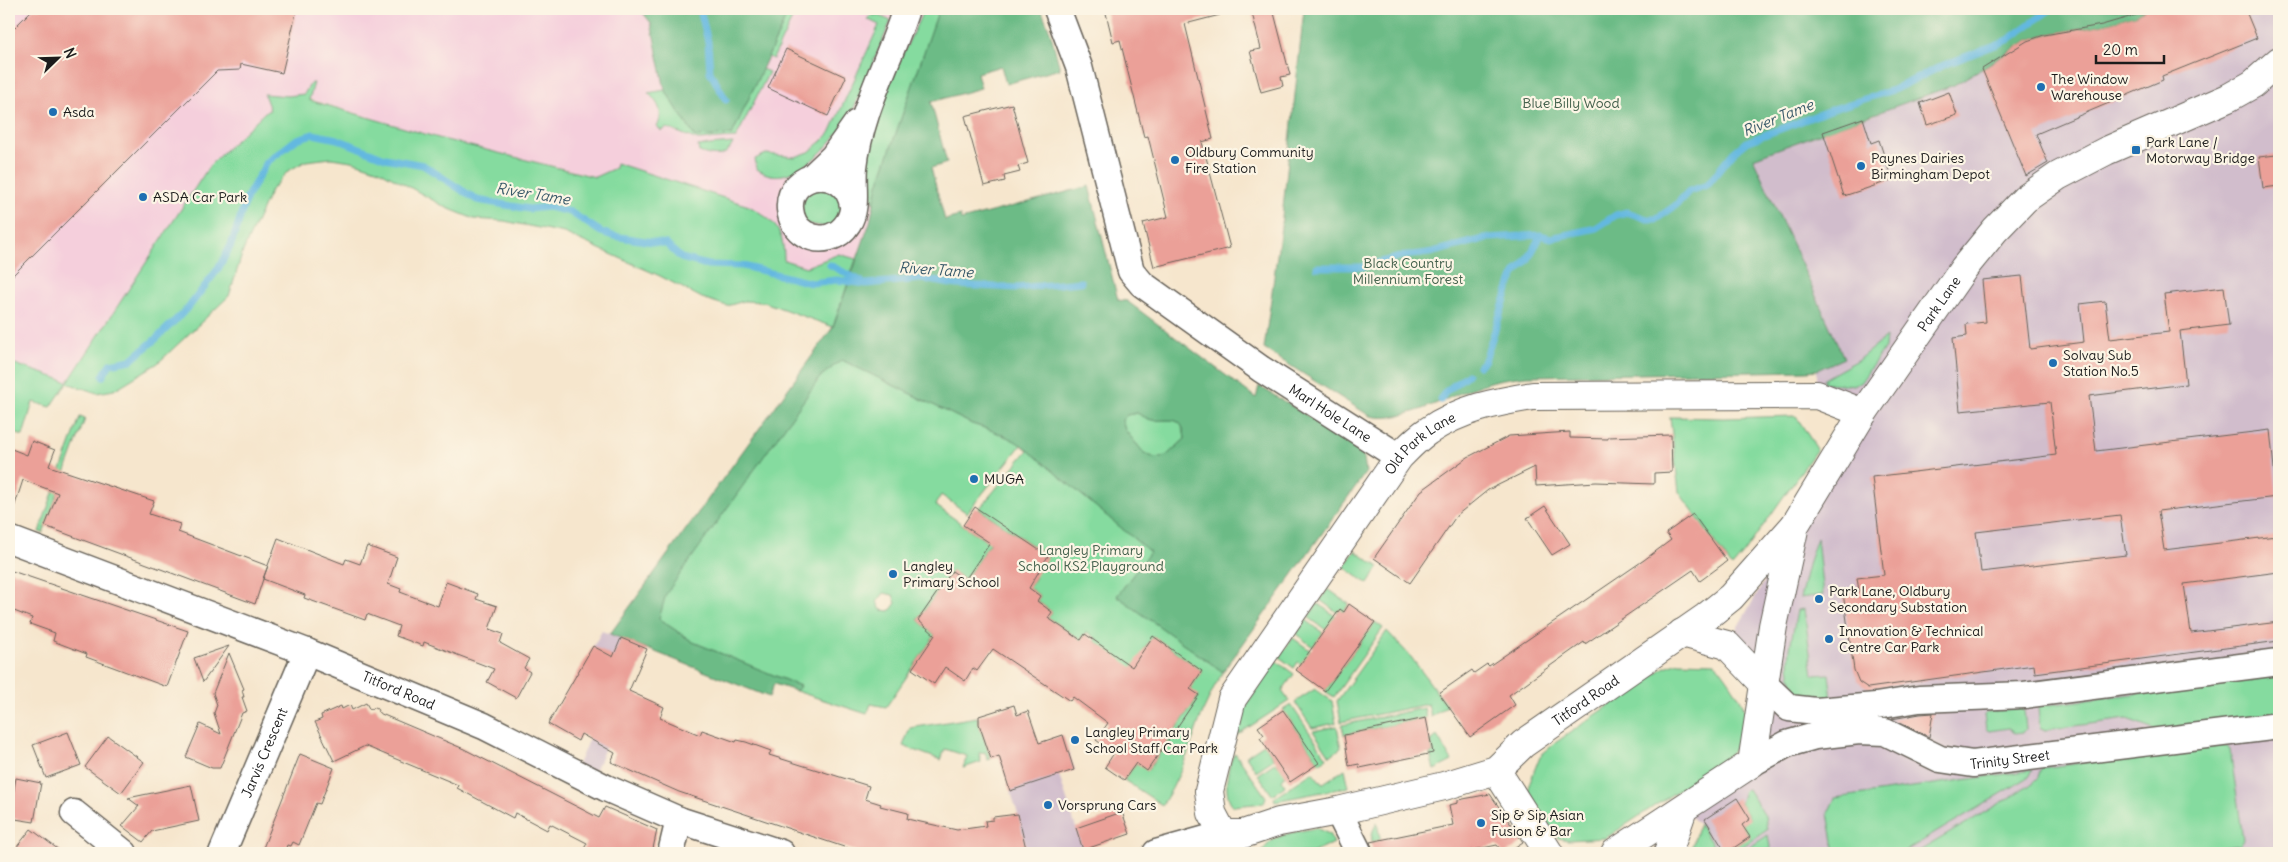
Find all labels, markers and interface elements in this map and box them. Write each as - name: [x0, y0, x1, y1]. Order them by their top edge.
- north arrow: [32, 32, 82, 82]
- scale bar: [2096, 32, 2163, 64]
- text: 20 m: [2103, 40, 2138, 59]
- text: N: [60, 45, 80, 61]
- place label: The Window Warehouse: [2051, 70, 2128, 104]
- marker: The Window Warehouse: [2035, 81, 2047, 93]
- park label: Blue Billy Wood: [1522, 94, 1620, 112]
- water label: River Tame: [1740, 94, 1817, 140]
- place label: Asda: [63, 103, 95, 121]
- marker: Asda: [47, 106, 59, 118]
- place label: Park Lane / Motorway Bridge: [2146, 133, 2255, 167]
- place label: Oldbury Community Fire Station: [1185, 143, 1314, 177]
- marker: Park Lane / Motorway Bridge: [2130, 144, 2142, 156]
- place label: Paynes Dairies Birmingham Depot: [1871, 149, 1990, 183]
- marker: Oldbury Community Fire Station: [1169, 154, 1181, 166]
- marker: Paynes Dairies Birmingham Depot: [1855, 160, 1867, 172]
- water label: River Tame: [495, 178, 572, 209]
- place label: ASDA Car Park: [153, 188, 247, 206]
- marker: ASDA Car Park: [137, 191, 149, 203]
- park label: Black Country Millennium Forest: [1353, 254, 1464, 288]
- water label: River Tame: [898, 257, 975, 282]
- street label: Park Lane: [1914, 273, 1965, 335]
- place label: Solvay Sub Station No.5: [2063, 346, 2139, 380]
- marker: Solvay Sub Station No.5: [2047, 357, 2059, 369]
- street label: Marl Hole Lane: [1286, 380, 1375, 446]
- street label: Old Park Lane: [1380, 408, 1458, 478]
- place label: MUGA: [984, 470, 1024, 488]
- marker: MUGA: [968, 473, 980, 485]
- park label: Langley Primary School KS2 Playground: [1018, 541, 1164, 575]
- place label: Langley Primary School: [903, 557, 999, 591]
- marker: Langley Primary School: [887, 568, 899, 580]
- place label: Park Lane, Oldbury Secondary Substation: [1829, 582, 1967, 616]
- marker: Park Lane, Oldbury Secondary Substation: [1813, 593, 1825, 605]
- place label: Innovation & Technical Centre Car Park: [1839, 622, 1983, 656]
- marker: Innovation & Technical Centre Car Park: [1823, 633, 1835, 645]
- street label: Titford Road: [359, 667, 438, 714]
- street label: Titford Road: [1549, 671, 1623, 730]
- street label: Jarvis Crescent: [237, 705, 292, 800]
- place label: Langley Primary School Staff Car Park: [1085, 723, 1218, 757]
- marker: Langley Primary School Staff Car Park: [1069, 734, 1081, 746]
- street label: Trinity Street: [1969, 746, 2051, 773]
- place label: Vorsprung Cars: [1058, 796, 1156, 814]
- marker: Vorsprung Cars: [1042, 799, 1054, 811]
- place label: Sip & Sip Asian Fusion & Bar: [1491, 806, 1584, 840]
- marker: Sip & Sip Asian Fusion & Bar: [1475, 817, 1487, 829]

